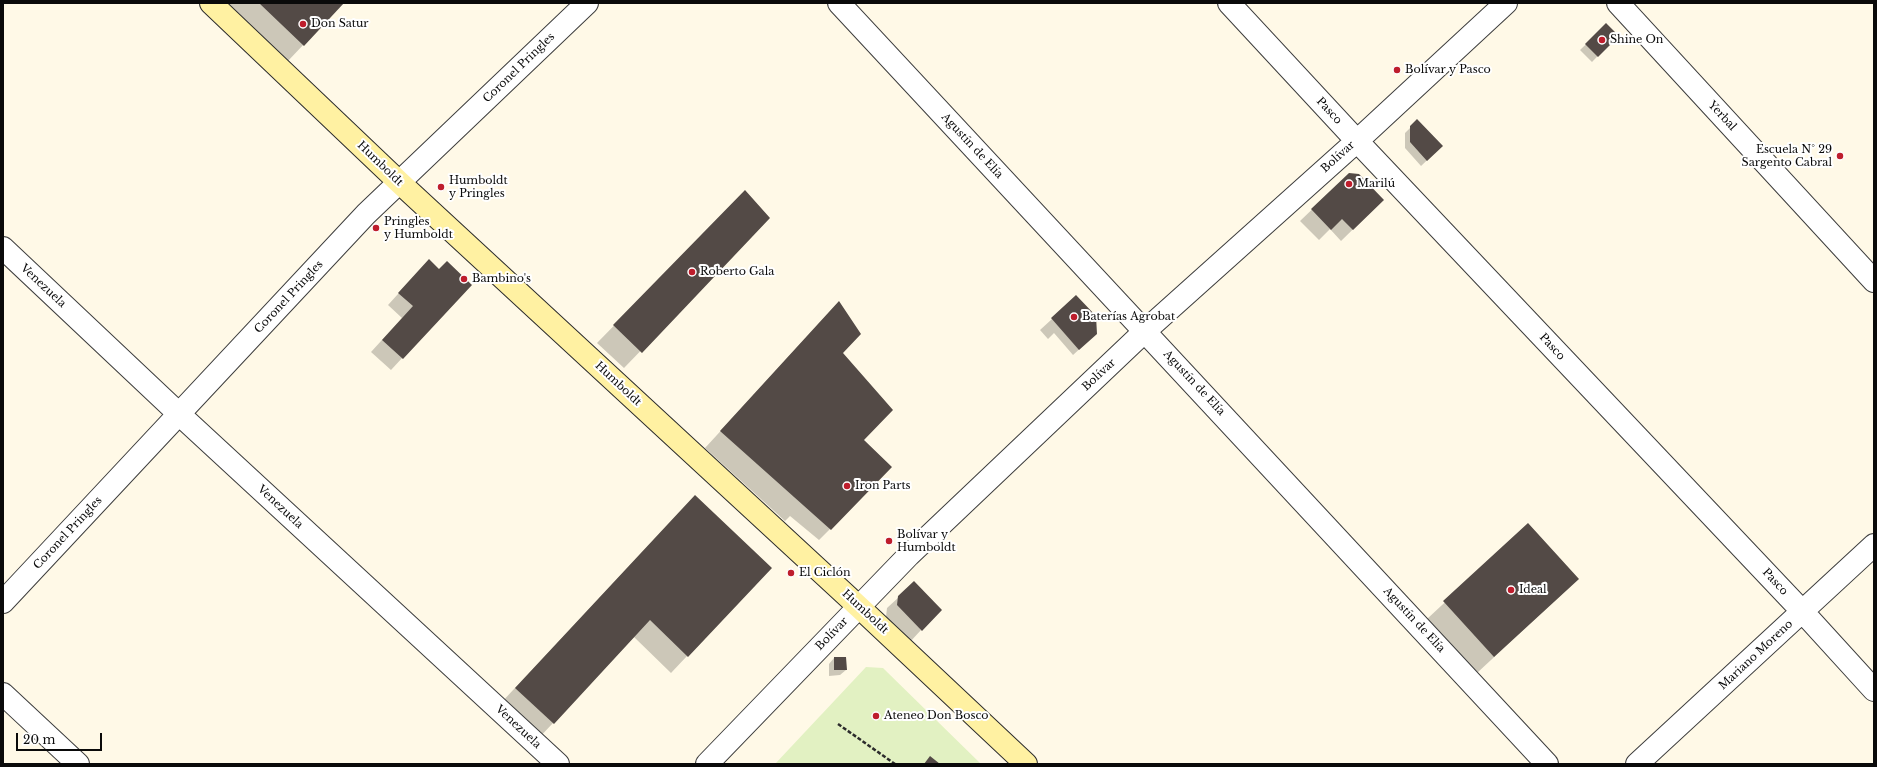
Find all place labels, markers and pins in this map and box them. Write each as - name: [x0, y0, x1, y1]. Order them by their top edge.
- place label: Don Satur: [311, 17, 369, 31]
- marker: Don Satur: [298, 19, 308, 29]
- place label: Shine On: [1610, 33, 1663, 47]
- marker: Shine On: [1597, 35, 1607, 45]
- place label: Bolívar y Pasco: [1405, 63, 1491, 77]
- marker: Bolívar y Pasco: [1392, 65, 1402, 75]
- place label: Escuela N° 29 Sargento Cabral: [1742, 143, 1832, 169]
- marker: Escuela N° 29 Sargento Cabral: [1835, 151, 1845, 161]
- place label: Humboldt y Pringles: [449, 174, 508, 200]
- place label: Marilú: [1357, 177, 1395, 191]
- marker: Marilú: [1344, 179, 1354, 189]
- marker: Humboldt y Pringles: [436, 182, 446, 192]
- place label: Pringles y Humboldt: [384, 215, 453, 241]
- marker: Pringles y Humboldt: [371, 223, 381, 233]
- place label: Roberto Gala: [700, 265, 774, 279]
- marker: Roberto Gala: [687, 267, 697, 277]
- place label: Bambino's: [472, 272, 531, 286]
- marker: Bambino's: [459, 274, 469, 284]
- place label: Baterías Agrobat: [1082, 310, 1175, 324]
- marker: Baterías Agrobat: [1069, 312, 1079, 322]
- place label: Iron Parts: [855, 479, 911, 493]
- marker: Iron Parts: [842, 481, 852, 491]
- place label: Bolívar y Humboldt: [897, 528, 956, 554]
- marker: Bolívar y Humboldt: [884, 536, 894, 546]
- place label: El Ciclón: [799, 566, 851, 580]
- marker: El Ciclón: [786, 568, 796, 578]
- place label: Ideal: [1519, 583, 1547, 597]
- marker: Ideal: [1506, 585, 1516, 595]
- place label: Ateneo Don Bosco: [884, 709, 988, 723]
- marker: Ateneo Don Bosco: [871, 711, 881, 721]

